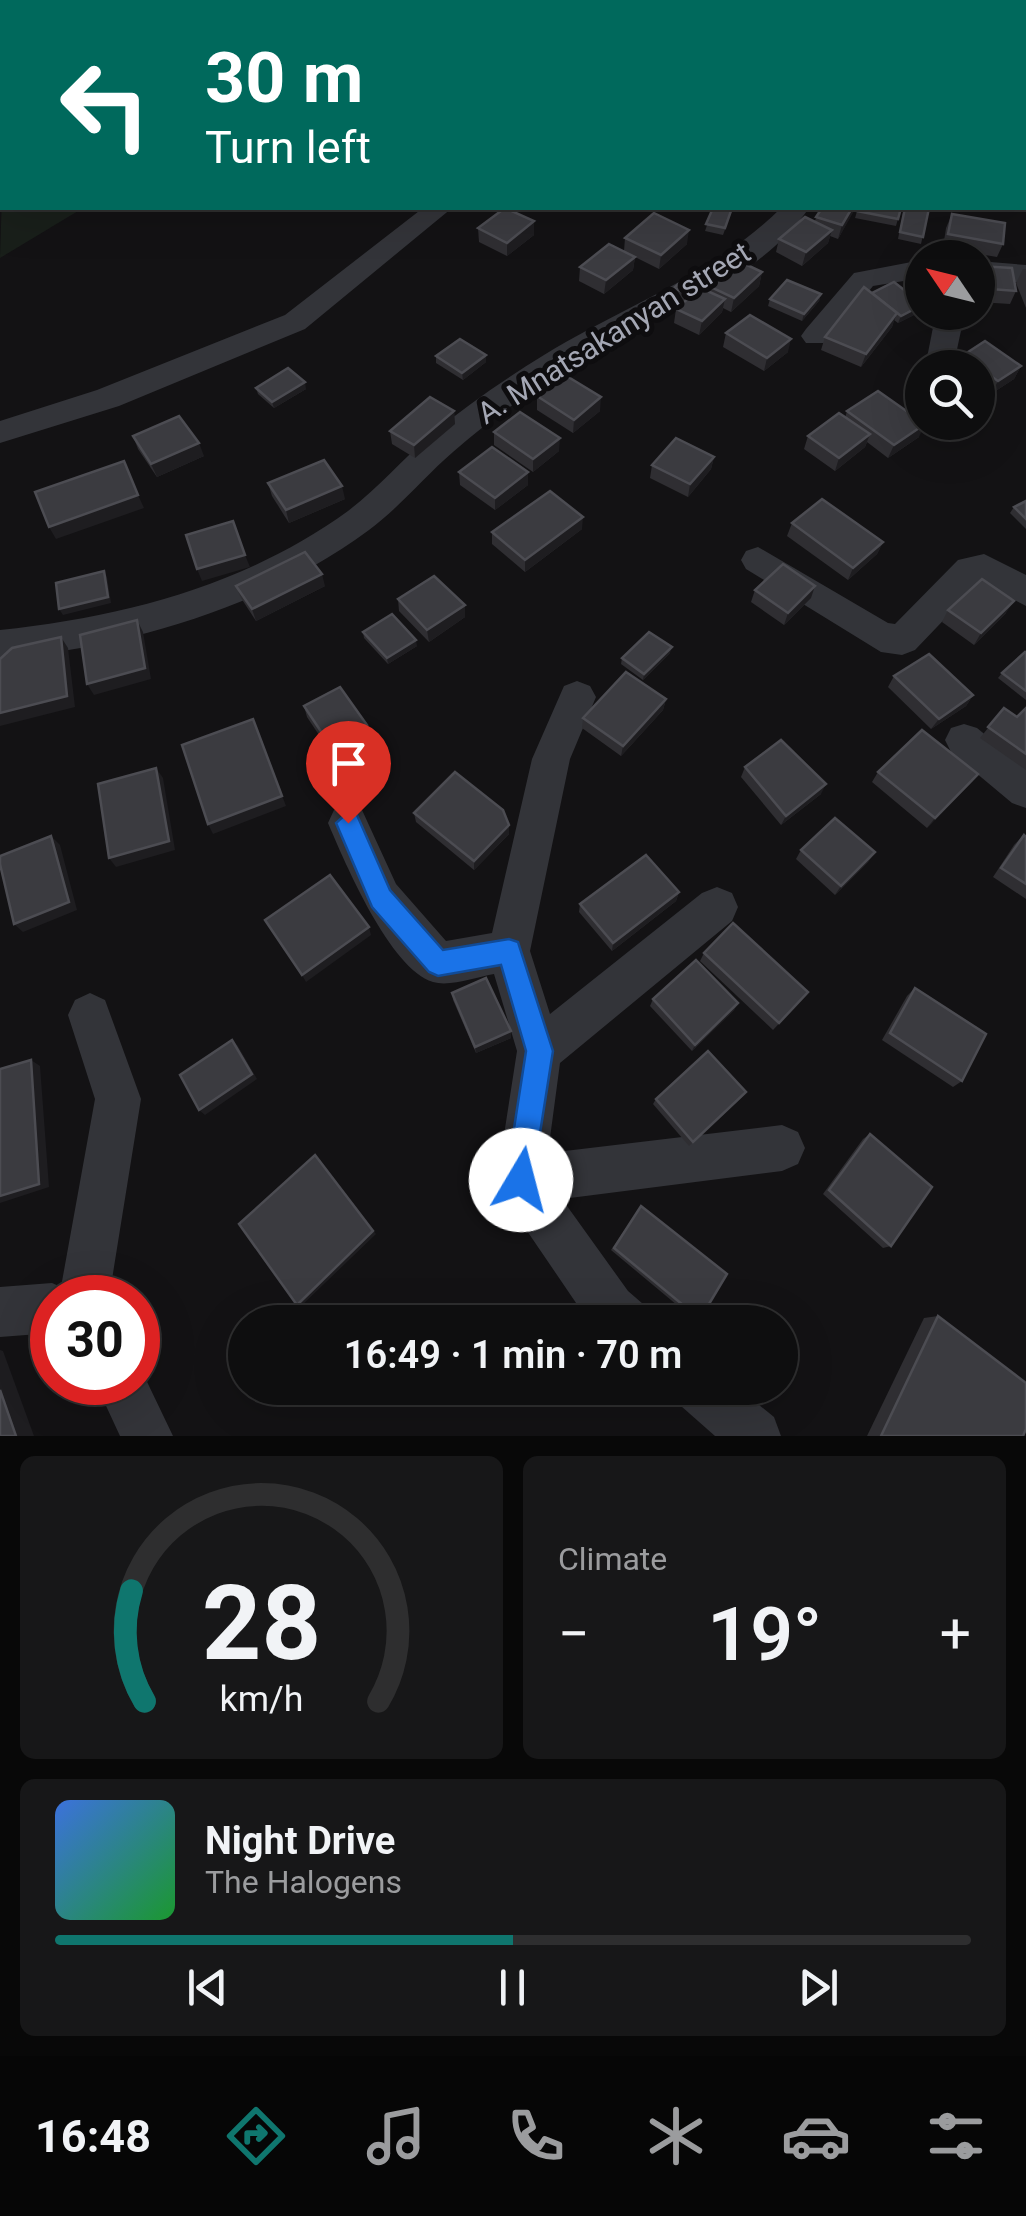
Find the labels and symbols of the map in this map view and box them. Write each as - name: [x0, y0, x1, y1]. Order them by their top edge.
- street label: A. Mnatsakanyan street: [471, 234, 757, 431]
- north arrow: [905, 240, 995, 330]
- pin: [306, 721, 391, 824]
- position arrow: [469, 1128, 573, 1232]
- speed limit sign: 30: [30, 1275, 160, 1405]

